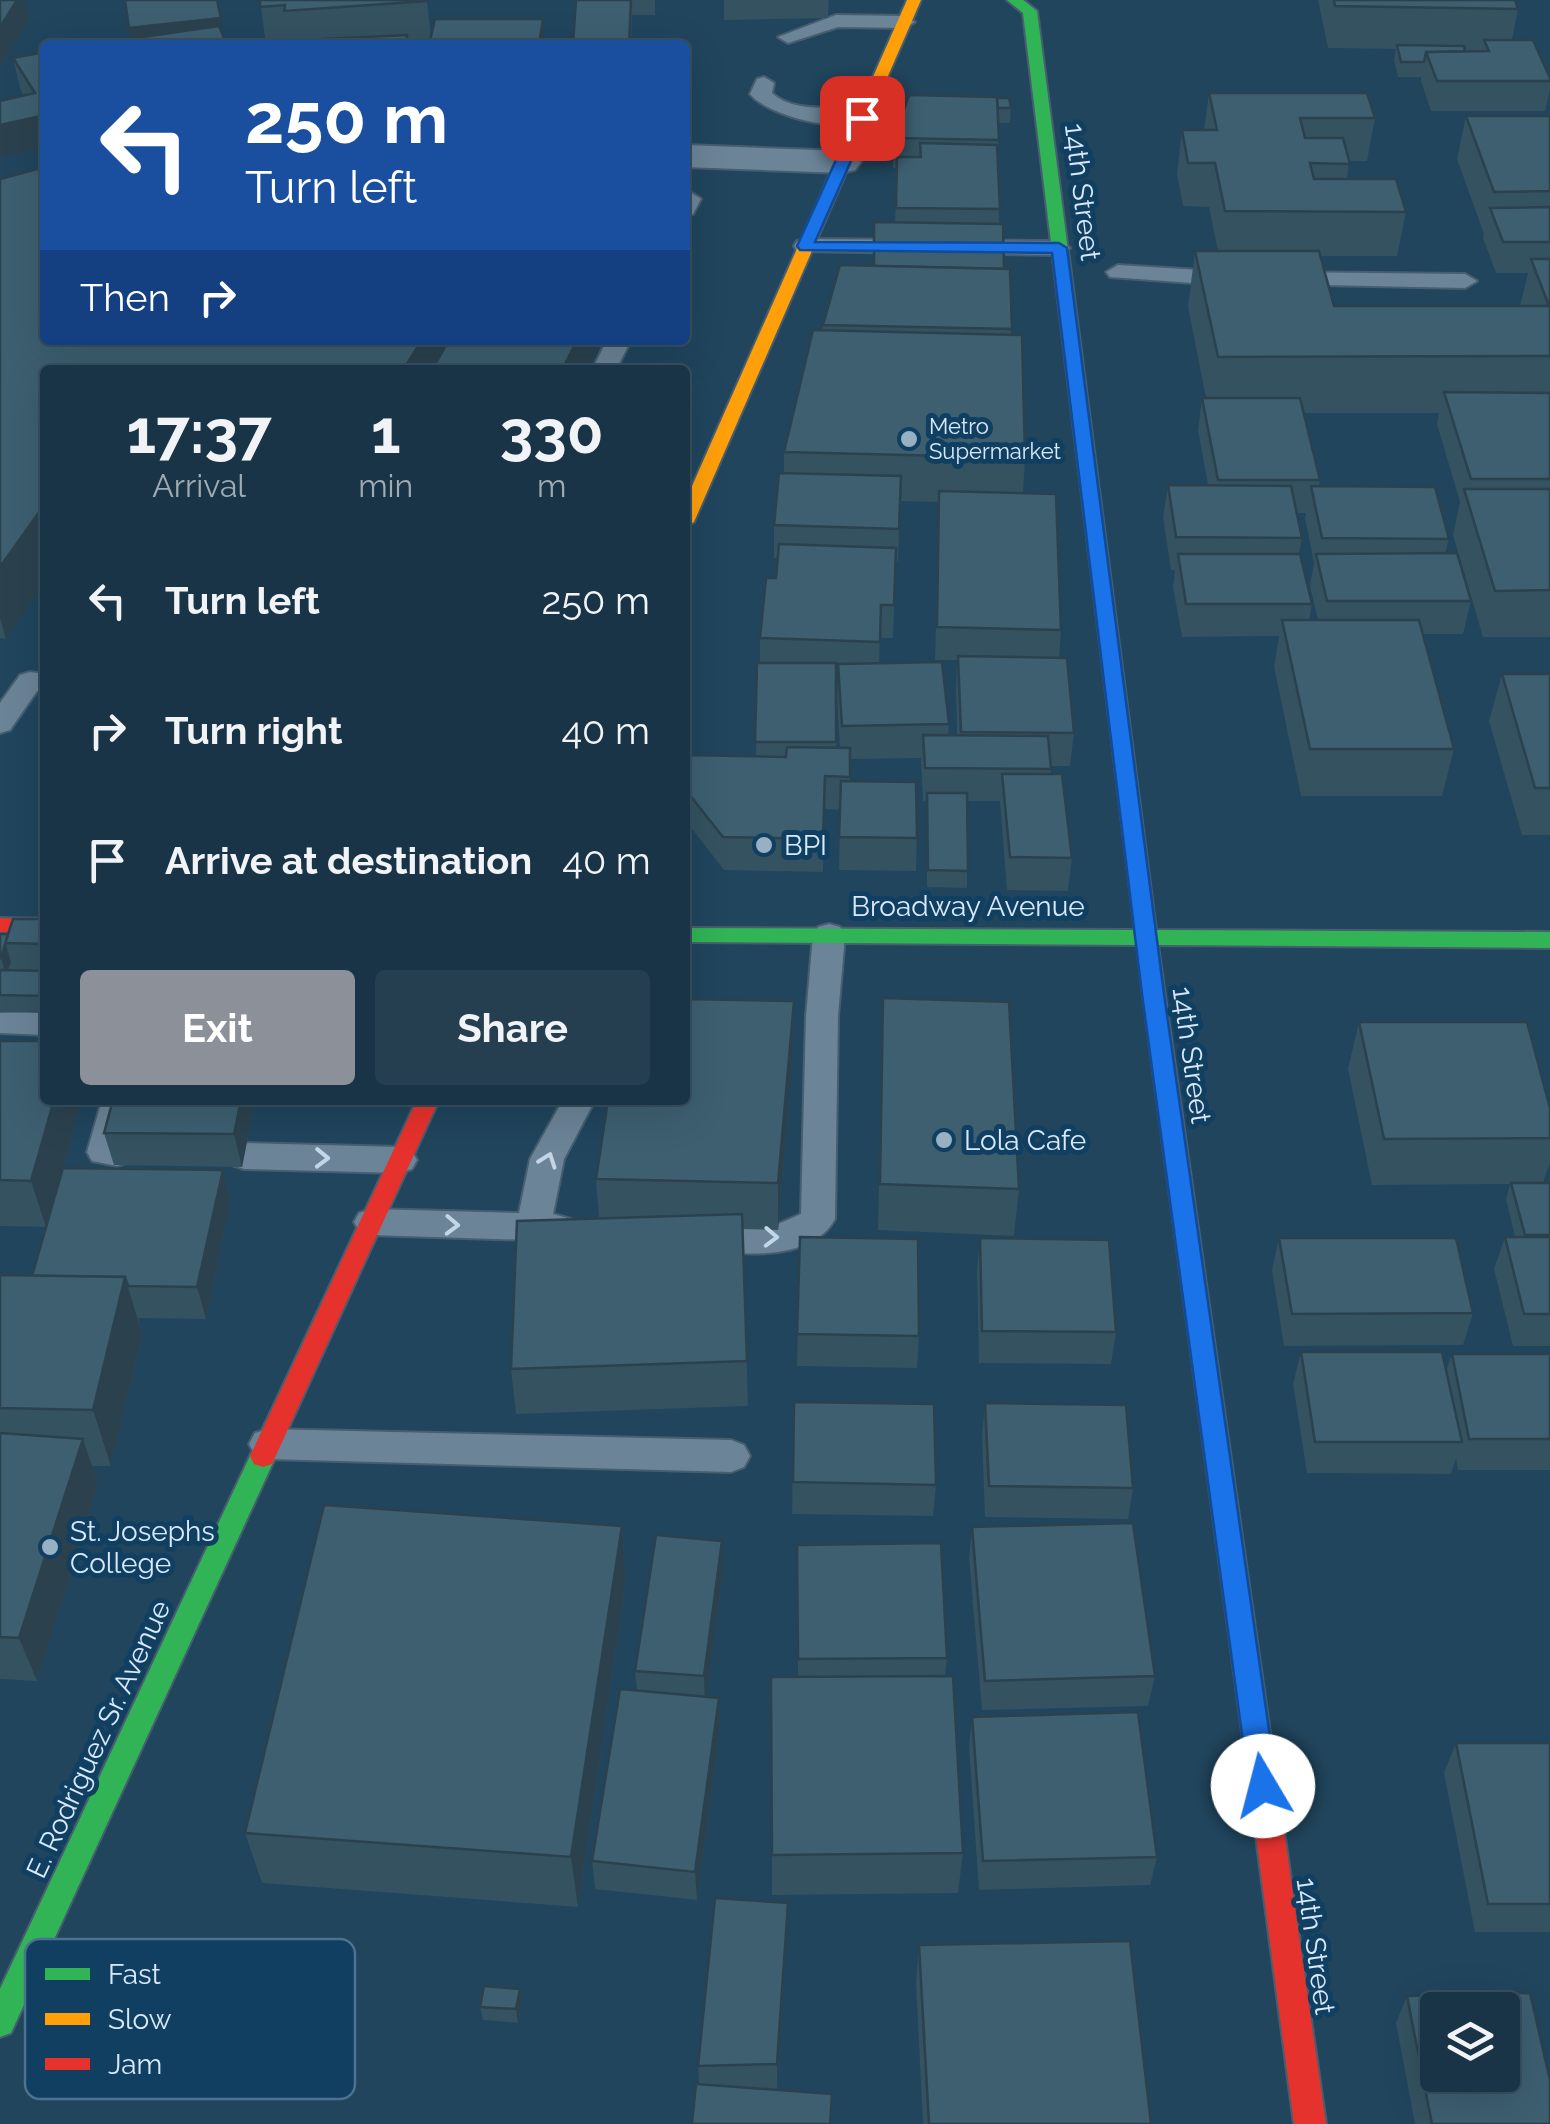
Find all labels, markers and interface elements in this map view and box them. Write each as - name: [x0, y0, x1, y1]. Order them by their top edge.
- pin: [820, 76, 905, 161]
- text: 250 m: [245, 77, 448, 159]
- icon: left: [80, 80, 210, 210]
- icon: arrive: [835, 91, 890, 146]
- street label: 14th Street: [1058, 122, 1107, 263]
- text: Turn left: [245, 161, 417, 214]
- icon: right: [190, 270, 245, 325]
- text: Then: [80, 275, 170, 320]
- text: 17:37: [126, 397, 272, 467]
- text: 1: [371, 397, 401, 467]
- text: 330: [500, 397, 604, 467]
- place label: Metro Supermarket: [929, 413, 1061, 464]
- marker: Metro Supermarket: [898, 428, 920, 450]
- text: Arrival: [152, 467, 246, 504]
- text: min: [358, 467, 413, 504]
- text: m: [537, 467, 566, 504]
- icon: left: [80, 573, 135, 628]
- text: Turn left: [165, 578, 320, 623]
- text: 250 m: [542, 578, 650, 623]
- icon: right: [80, 703, 135, 758]
- text: Turn right: [165, 708, 342, 753]
- text: 40 m: [561, 708, 650, 753]
- place label: BPI: [784, 829, 827, 862]
- icon: arrive: [80, 833, 135, 888]
- marker: BPI: [753, 834, 775, 856]
- text: Arrive at destination: [165, 838, 532, 883]
- text: 40 m: [562, 838, 651, 883]
- street label: Broadway Avenue: [851, 890, 1085, 923]
- button: Exit: [80, 970, 355, 1085]
- button: Share: [375, 970, 650, 1085]
- street label: 14th Street: [1166, 985, 1218, 1126]
- place label: Lola Cafe: [964, 1124, 1086, 1157]
- marker: Lola Cafe: [933, 1129, 955, 1151]
- one-way arrow: [314, 1147, 330, 1168]
- one-way arrow: [536, 1153, 557, 1170]
- one-way arrow: [445, 1214, 461, 1235]
- one-way arrow: [763, 1226, 779, 1247]
- place label: St. Josephs College: [70, 1515, 215, 1580]
- marker: St. Josephs College: [39, 1536, 61, 1558]
- street label: E. Rodriguez Sr. Avenue: [20, 1595, 177, 1883]
- position arrow: [1211, 1734, 1315, 1838]
- street label: 14th Street: [1290, 1876, 1342, 2017]
- legend: [25, 1939, 355, 2099]
- text: Fast: [108, 1958, 161, 1991]
- map controls: [1420, 1992, 1520, 2092]
- button: layers: [1420, 1992, 1520, 2092]
- text: Slow: [108, 2003, 172, 2036]
- text: Jam: [108, 2048, 162, 2081]

